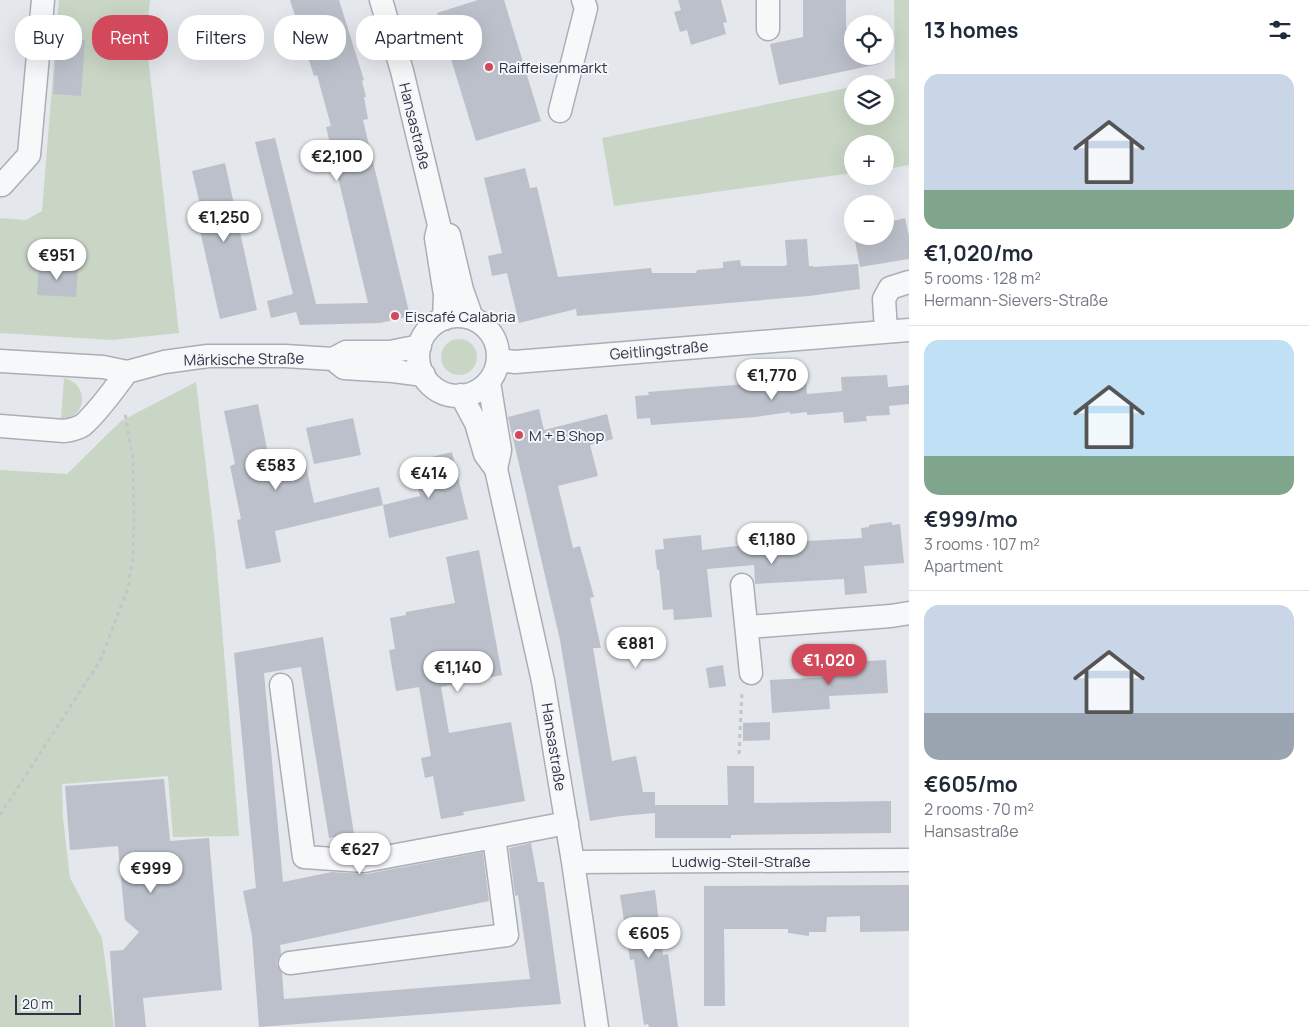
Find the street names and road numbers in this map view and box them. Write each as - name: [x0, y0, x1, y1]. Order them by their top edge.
- street label: Hansastraße: [394, 80, 436, 172]
- street label: Geitlingstraße: [609, 335, 709, 365]
- street label: Märkische Straße: [184, 347, 305, 371]
- street label: Hansastraße: [537, 702, 571, 793]
- street label: Ludwig-Steil-Straße: [671, 851, 811, 872]

